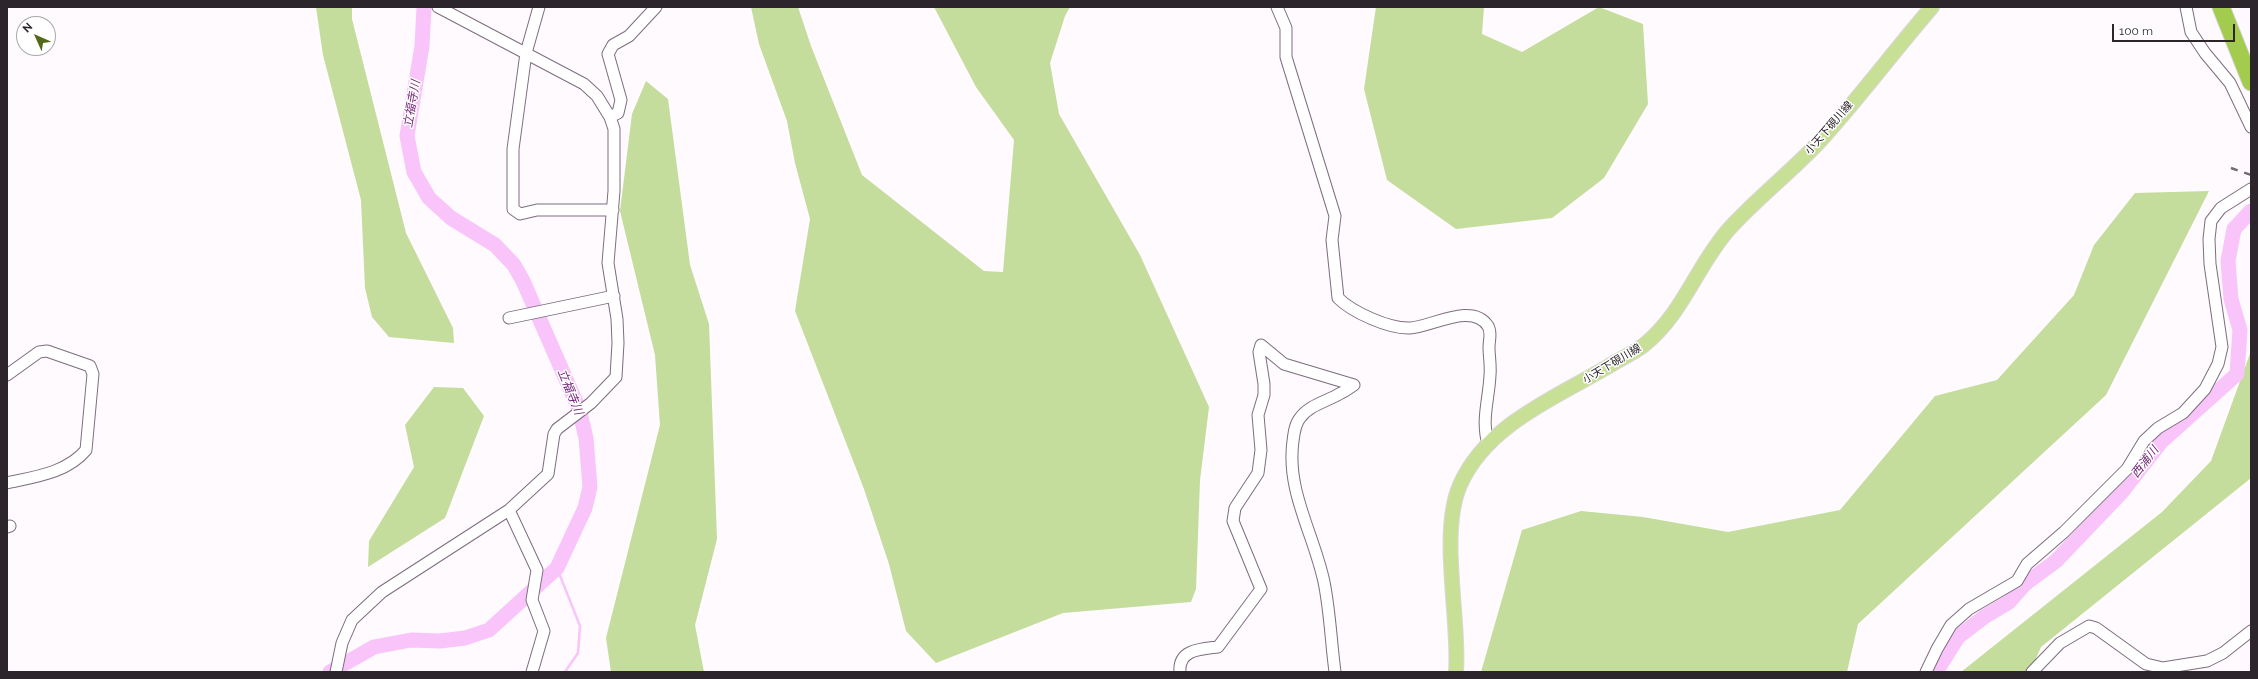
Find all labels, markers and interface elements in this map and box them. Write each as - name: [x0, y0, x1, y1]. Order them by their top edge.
- north arrow: [16, 16, 56, 56]
- scale bar: [2114, 16, 2237, 42]
- text: N: [20, 20, 35, 35]
- text: 100 m: [2119, 24, 2153, 38]
- water label: 立福寺川: [401, 79, 423, 129]
- street label: 小天下硯川線: [1802, 99, 1856, 157]
- street label: 小天下硯川線: [1580, 341, 1644, 387]
- water label: 立福寺川: [554, 367, 586, 417]
- water label: 西浦川: [2128, 443, 2162, 481]

